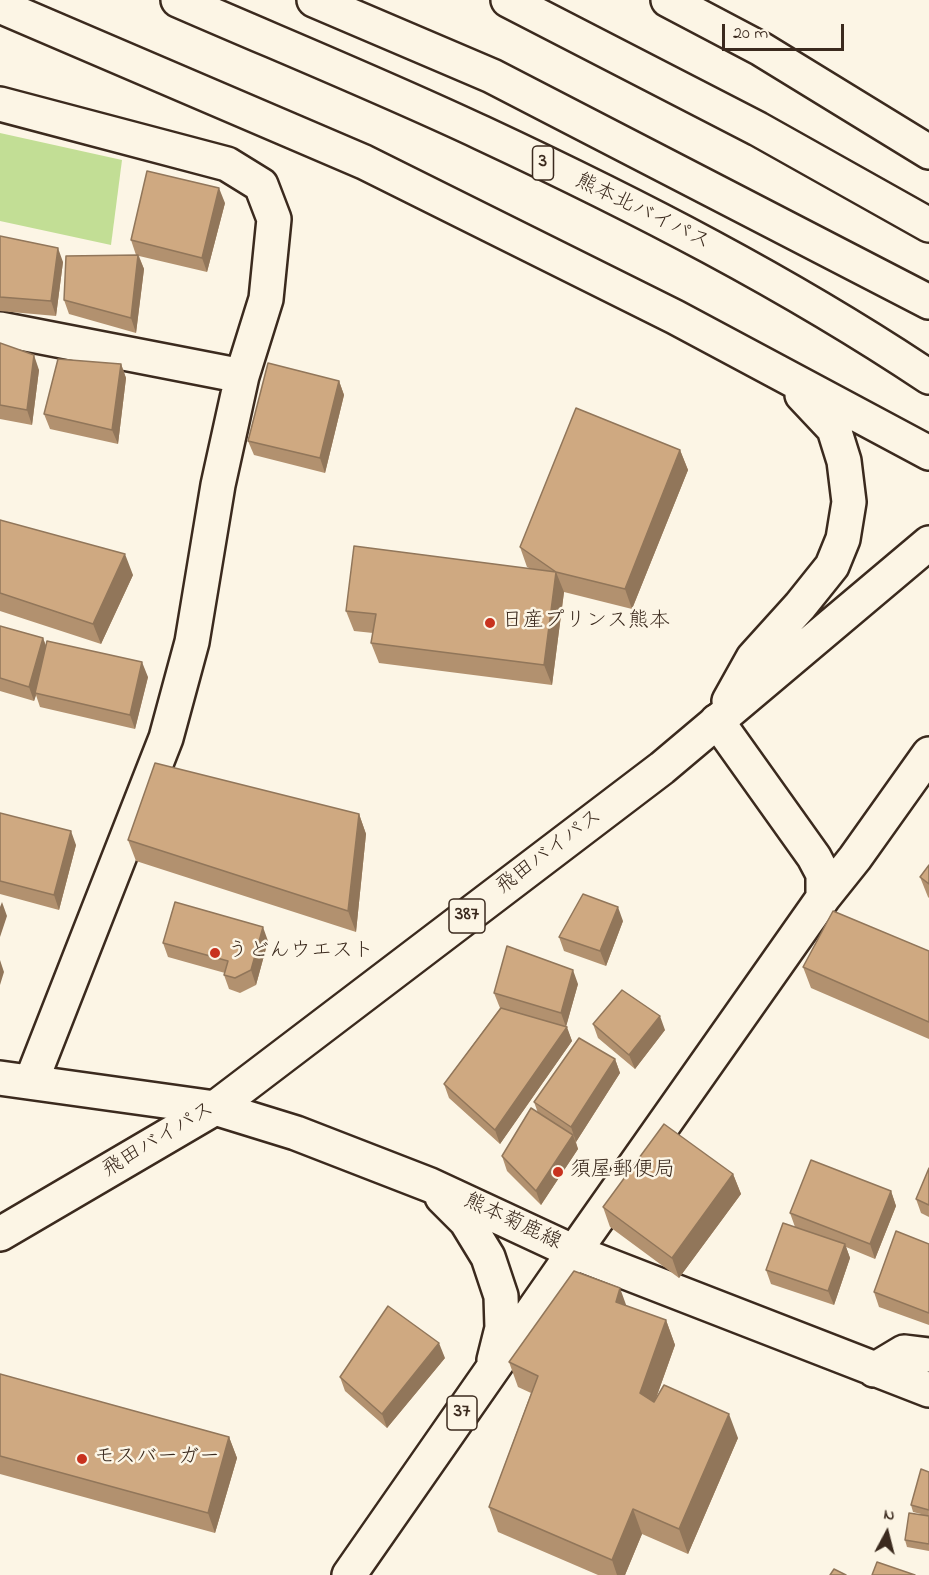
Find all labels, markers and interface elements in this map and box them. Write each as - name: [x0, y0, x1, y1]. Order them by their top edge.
- scale bar: [725, 12, 846, 50]
- text: 20 m: [733, 21, 768, 47]
- road number: 3: [532, 146, 554, 180]
- street label: 熊本北バイパス: [570, 169, 714, 257]
- place label: 日産プリンス熊本: [502, 610, 670, 636]
- marker: 日産プリンス熊本: [483, 616, 497, 630]
- street label: 飛田バイパス: [492, 805, 608, 901]
- road number: 387: [449, 899, 485, 933]
- place label: うどんウエスト: [227, 940, 374, 966]
- marker: うどんウエスト: [208, 946, 222, 960]
- street label: 飛田バイパス: [99, 1098, 219, 1184]
- place label: 須屋郵便局: [570, 1159, 675, 1185]
- marker: 須屋郵便局: [551, 1165, 565, 1179]
- street label: 熊本菊鹿線: [459, 1189, 565, 1257]
- road number: 37: [447, 1396, 477, 1430]
- place label: モスバーガー: [94, 1446, 220, 1472]
- marker: モスバーガー: [75, 1452, 89, 1466]
- north arrow: [857, 1503, 917, 1563]
- text: N: [882, 1503, 896, 1528]

